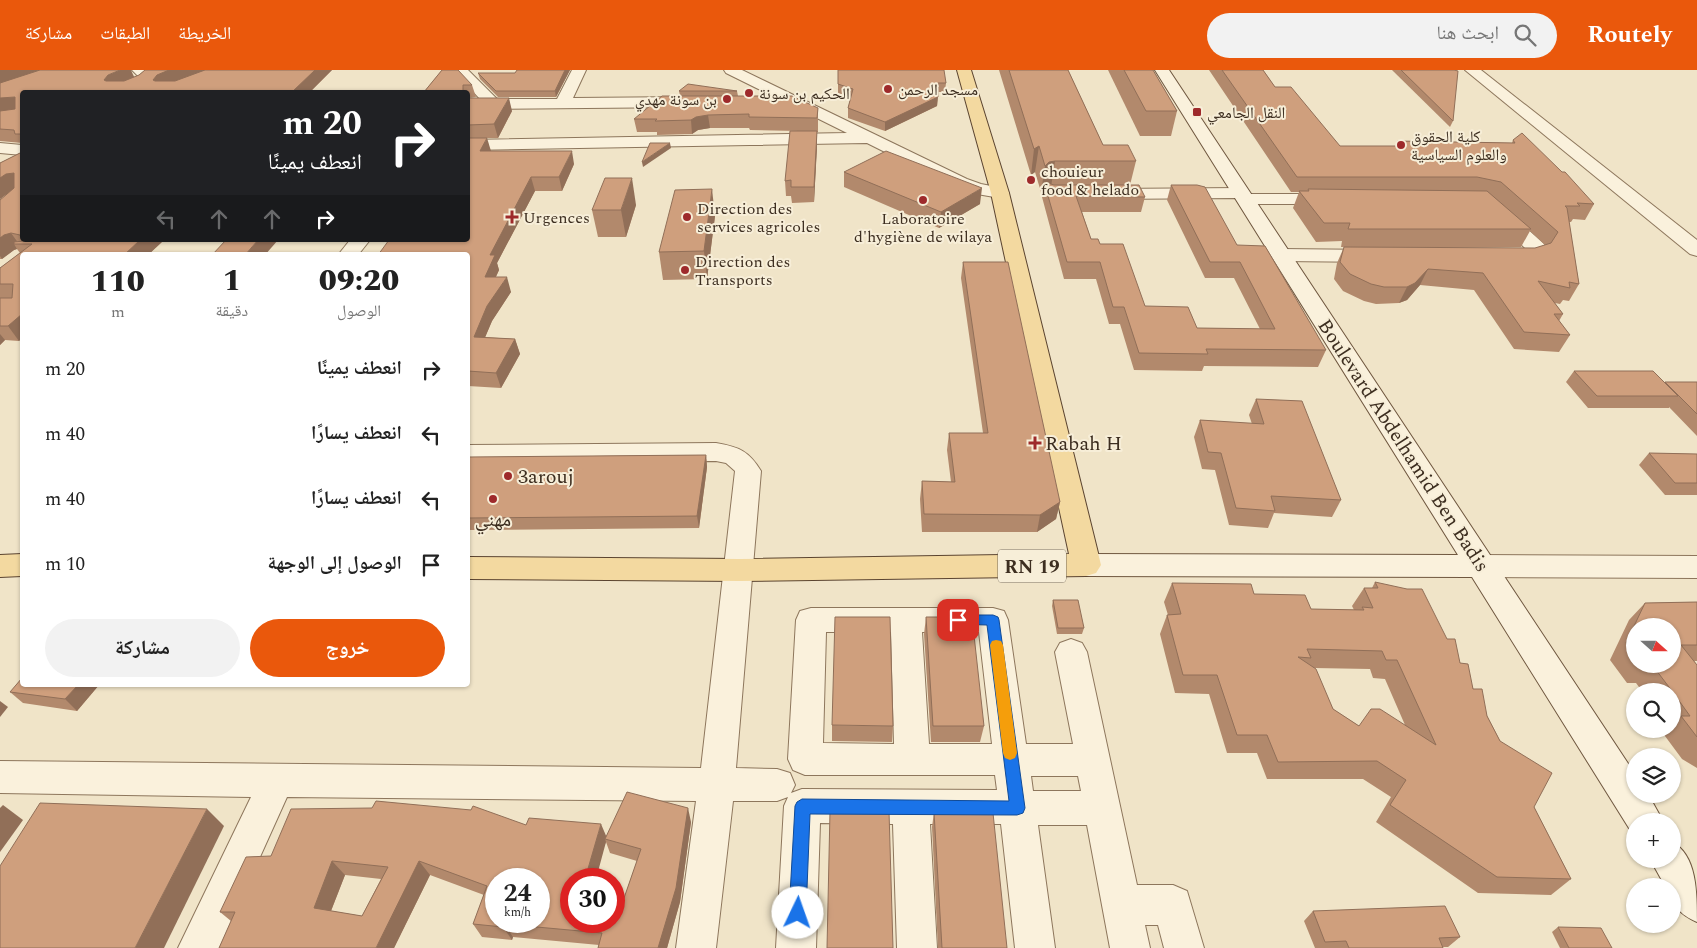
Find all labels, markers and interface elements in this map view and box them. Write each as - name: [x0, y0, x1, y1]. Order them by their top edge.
- search box: [1207, 13, 1557, 58]
- text: Routely: [1587, 17, 1672, 53]
- text: ابحث هنا: [1436, 19, 1499, 48]
- text: مشاركة: [25, 20, 72, 47]
- text: الطبقات: [100, 20, 150, 47]
- text: الخريطة: [178, 20, 231, 47]
- icon: search: [1511, 21, 1539, 49]
- place label: مسجد الرحمن: [898, 78, 978, 102]
- place label: الحكيم بن سونة: [759, 82, 850, 106]
- marker: مسجد الرحمن: [882, 83, 894, 95]
- marker: الحكيم بن سونة: [743, 87, 755, 99]
- place label: بن سونة مهدي: [635, 88, 717, 112]
- marker: بن سونة مهدي: [721, 93, 733, 105]
- text: 20 m: [282, 97, 362, 150]
- place label: النقل الجامعي: [1207, 101, 1285, 125]
- marker: النقل الجامعي: [1191, 106, 1203, 118]
- icon: right: [380, 110, 445, 175]
- place label: كلية الحقوق والعلوم السياسية: [1411, 125, 1507, 167]
- marker: كلية الحقوق والعلوم السياسية: [1395, 139, 1407, 151]
- text: انعطف يمينًا: [268, 146, 362, 179]
- place label: chouieur food & helado: [1041, 160, 1139, 202]
- marker: chouieur food & helado: [1025, 174, 1037, 186]
- marker: Laboratoire d'hygiène de wilaya: [917, 194, 929, 206]
- place label: Direction des services agricoles: [697, 197, 820, 239]
- icon: left: [152, 205, 180, 233]
- icon: ahead: [205, 205, 233, 233]
- icon: ahead: [258, 205, 286, 233]
- icon: right: [311, 205, 339, 233]
- place label: Urgences: [523, 206, 590, 230]
- place label: Laboratoire d'hygiène de wilaya: [854, 207, 992, 249]
- marker: Urgences: [505, 210, 519, 224]
- marker: Direction des services agricoles: [681, 211, 693, 223]
- place label: Direction des Transports: [695, 250, 790, 292]
- text: 1: [223, 258, 241, 304]
- text: 09:20: [319, 258, 399, 304]
- text: 110: [91, 259, 145, 305]
- marker: Direction des Transports: [679, 264, 691, 276]
- text: دقيقة: [216, 299, 248, 323]
- text: الوصول: [337, 299, 381, 323]
- text: m: [111, 300, 125, 324]
- street label: Boulevard Abdelhamid Ben Badis: [1310, 313, 1497, 578]
- text: انعطف يمينًا: [317, 354, 402, 383]
- text: 20 m: [45, 355, 85, 384]
- icon: right: [417, 356, 445, 384]
- text: انعطف يسارًا: [311, 419, 402, 448]
- text: 40 m: [45, 420, 85, 449]
- icon: left: [417, 421, 445, 449]
- place label: Rabah H: [1045, 429, 1122, 459]
- marker: Rabah H: [1029, 437, 1041, 449]
- place label: 3arouj: [518, 462, 574, 492]
- marker: 3arouj: [502, 470, 514, 482]
- text: انعطف يسارًا: [311, 484, 402, 513]
- text: 40 m: [45, 485, 85, 514]
- icon: left: [417, 486, 445, 514]
- marker: مهني: [487, 493, 499, 505]
- place label: مهني: [475, 505, 511, 535]
- text: الوصول إلى الوجهة: [268, 549, 402, 578]
- text: 10 m: [45, 550, 85, 579]
- road number: RN 19: [998, 550, 1066, 582]
- icon: arrive: [417, 551, 445, 579]
- pin: [937, 599, 979, 641]
- icon: arrive: [944, 606, 972, 634]
- north arrow: [1626, 618, 1681, 672]
- map controls: [1626, 618, 1681, 933]
- button: مشاركة: [45, 619, 240, 677]
- button: خروج: [250, 619, 445, 677]
- button: search: [1626, 683, 1681, 738]
- button: layers: [1626, 748, 1681, 803]
- button: +: [1626, 813, 1681, 868]
- speed limit sign: 30: [560, 868, 625, 933]
- text: 24: [503, 875, 532, 913]
- button: −: [1626, 878, 1681, 933]
- position arrow: [771, 886, 823, 938]
- text: km/h: [504, 903, 531, 922]

